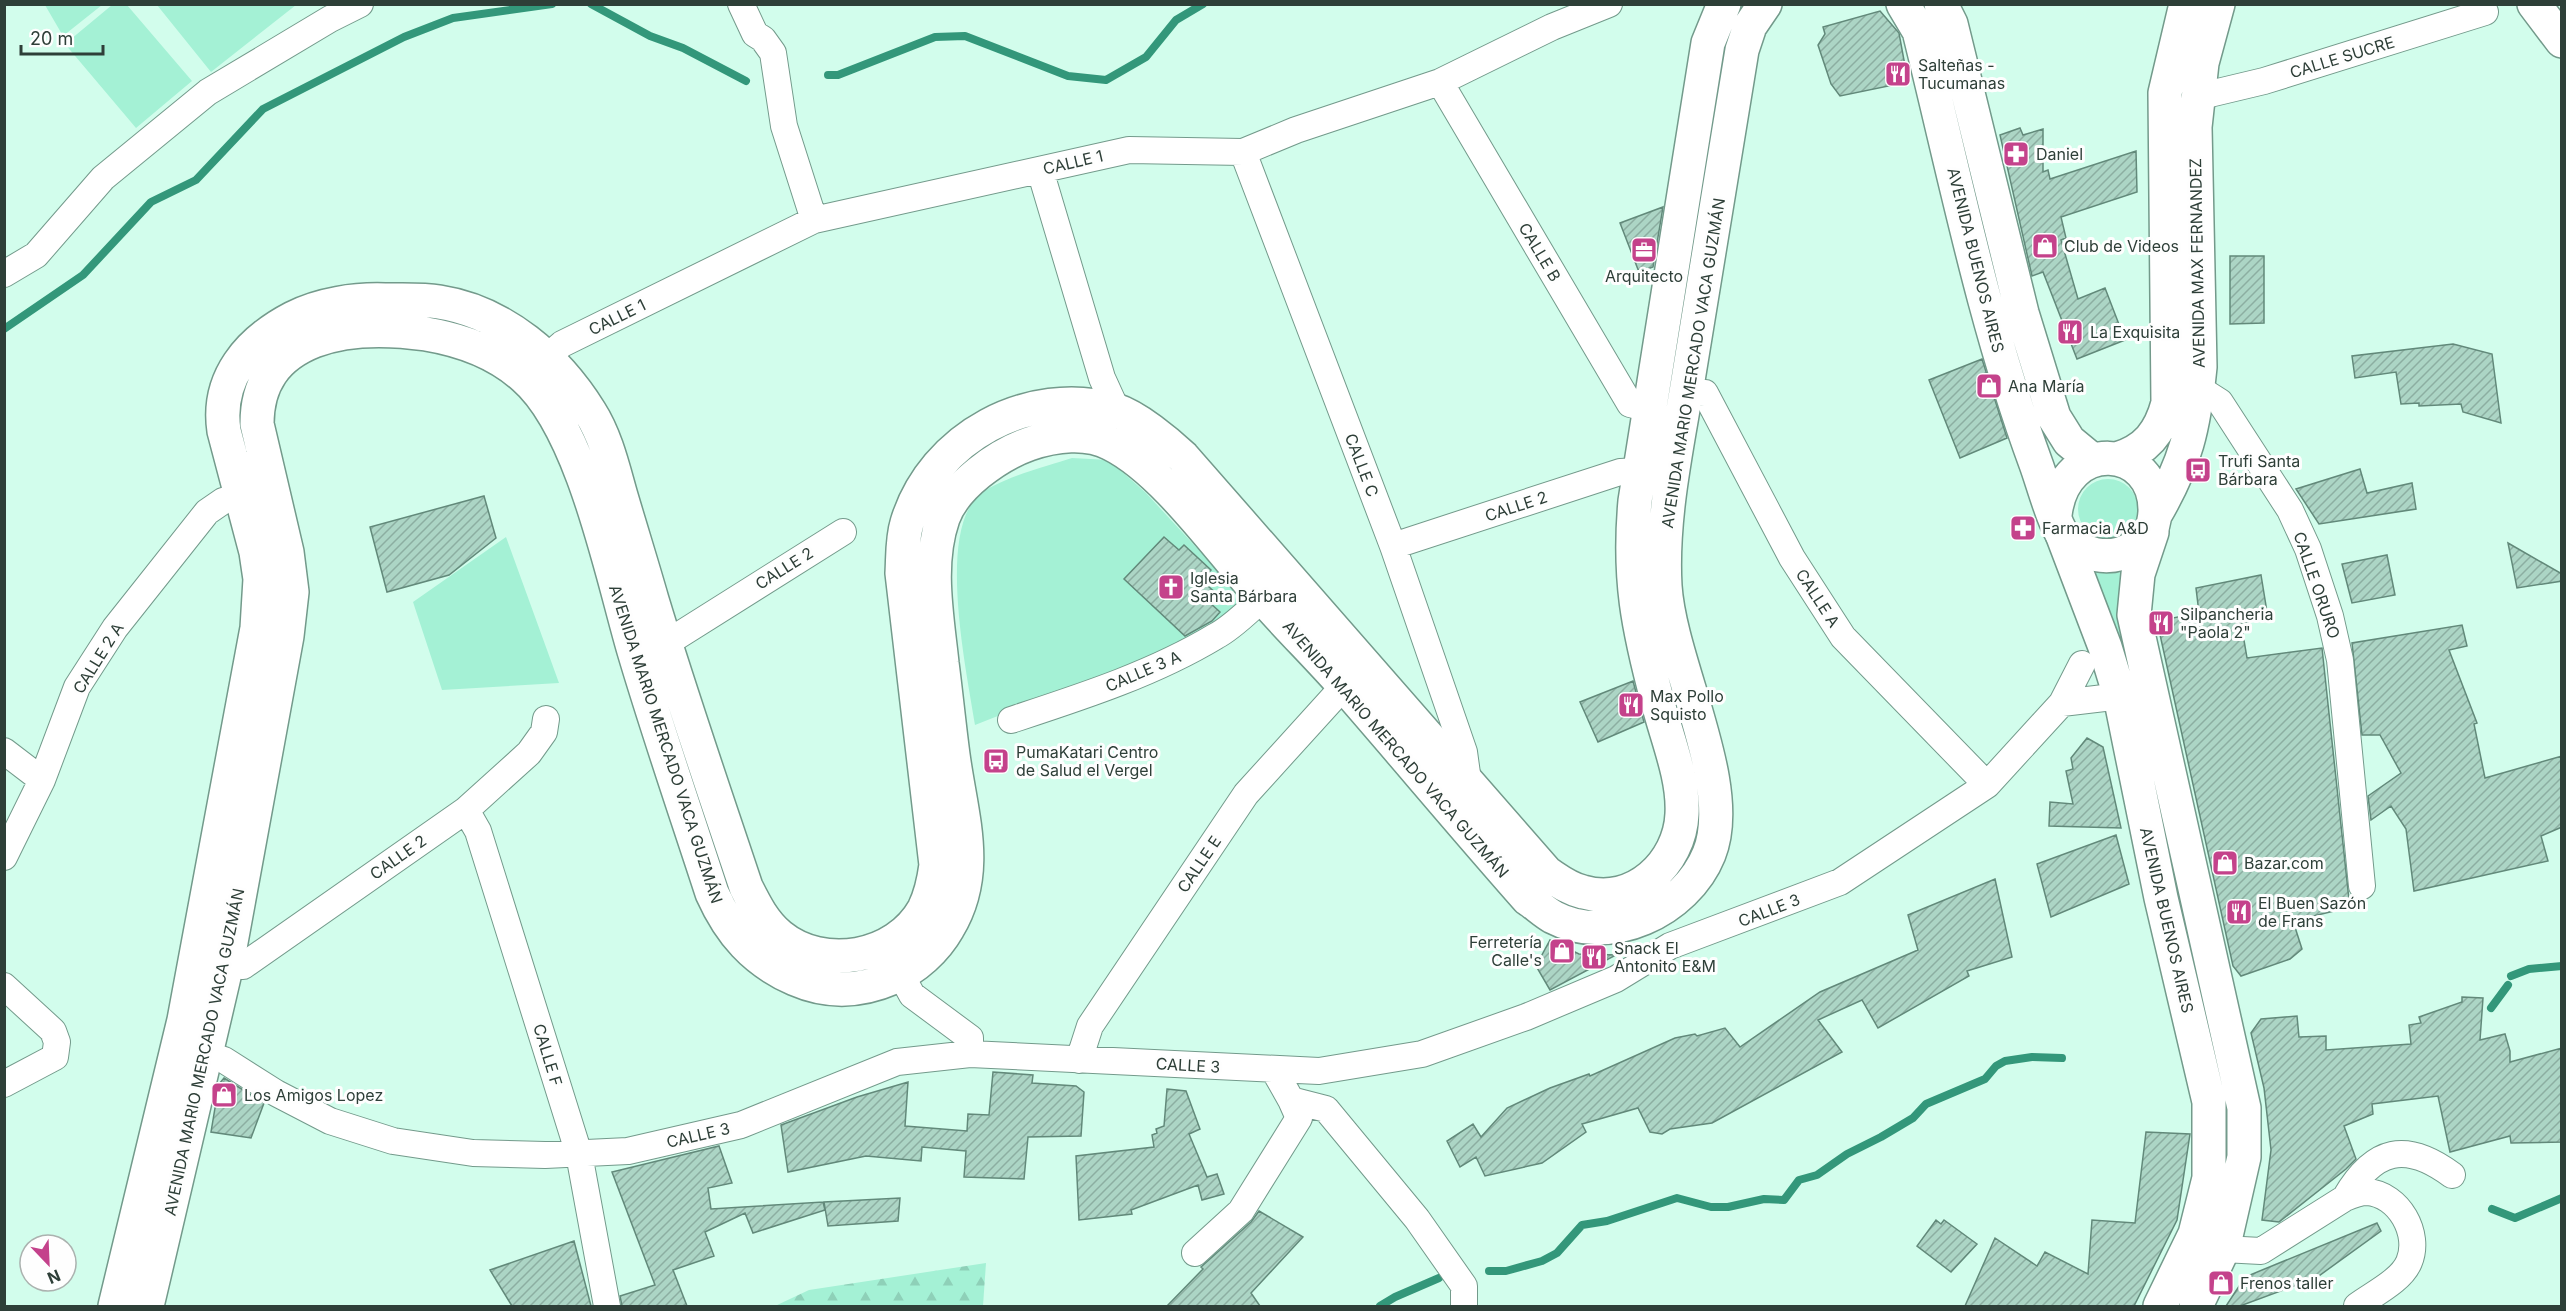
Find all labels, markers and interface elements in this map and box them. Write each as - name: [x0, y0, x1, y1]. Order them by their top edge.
- scale bar: [21, 18, 104, 56]
- text: 20 m: [30, 28, 73, 49]
- street label: CALLE SUCRE: [2287, 32, 2397, 82]
- place label: Salteñas - Tucumanas: [1918, 55, 2005, 93]
- restaurant icon: Salteñas - Tucumanas: [1883, 59, 1913, 89]
- pharmacy icon: Daniel: [2001, 139, 2031, 169]
- place label: Daniel: [2036, 144, 2083, 164]
- street label: CALLE 1: [1041, 145, 1105, 179]
- street label: AVENIDA MAX FERNANDEZ: [2185, 158, 2209, 368]
- street label: AVENIDA BUENOS AIRES: [1943, 165, 2009, 355]
- street label: AVENIDA MARIO MERCADO VACA GUZMÁN: [1657, 196, 1729, 530]
- street label: CALLE B: [1515, 219, 1565, 285]
- shop icon: Club de Videos: [2030, 231, 2060, 261]
- office icon: Arquitecto: [1629, 235, 1659, 265]
- place label: Club de Videos: [2064, 236, 2179, 256]
- place label: Arquitecto: [1605, 266, 1683, 286]
- street label: CALLE 1: [585, 295, 649, 339]
- restaurant icon: La Exquisita: [2055, 317, 2085, 347]
- place label: La Exquisita: [2090, 322, 2180, 342]
- shop icon: Ana María: [1974, 371, 2004, 401]
- place label: Ana María: [2008, 376, 2085, 396]
- street label: CALLE C: [1341, 430, 1383, 500]
- place label: Trufi Santa Bárbara: [2218, 451, 2300, 489]
- bus stop icon: Trufi Santa Bárbara: [2183, 455, 2213, 485]
- street label: CALLE 2: [1482, 487, 1550, 525]
- pharmacy icon: Farmacia A&D: [2008, 513, 2038, 543]
- place label: Farmacia A&D: [2042, 518, 2149, 538]
- street label: CALLE ORURO: [2289, 529, 2345, 641]
- street label: CALLE 2: [751, 542, 817, 594]
- street label: CALLE A: [1792, 565, 1844, 631]
- place label: Iglesia Santa Bárbara: [1190, 568, 1297, 606]
- church icon: Iglesia Santa Bárbara: [1156, 572, 1186, 602]
- street label: AVENIDA MARIO MERCADO VACA GUZMÁN: [605, 582, 727, 906]
- place label: Silpancheria "Paola 2": [2180, 604, 2273, 642]
- restaurant icon: Silpancheria "Paola 2": [2146, 608, 2176, 638]
- street label: AVENIDA MARIO MERCADO VACA GUZMÁN: [1279, 616, 1513, 882]
- street label: CALLE 2 A: [68, 619, 128, 697]
- street label: CALLE 3 A: [1102, 646, 1184, 696]
- place label: Max Pollo Squisto: [1650, 686, 1724, 724]
- restaurant icon: Max Pollo Squisto: [1616, 690, 1646, 720]
- place label: PumaKatari Centro de Salud el Vergel: [1016, 742, 1158, 780]
- bus stop icon: PumaKatari Centro de Salud el Vergel: [981, 746, 1011, 776]
- street label: AVENIDA BUENOS AIRES: [2136, 825, 2198, 1015]
- street label: CALLE 2: [366, 830, 430, 884]
- street label: CALLE E: [1173, 832, 1225, 896]
- shop icon: Bazar.com: [2210, 848, 2240, 878]
- place label: Bazar.com: [2244, 853, 2324, 873]
- street label: AVENIDA MARIO MERCADO VACA GUZMÁN: [159, 886, 249, 1218]
- street label: CALLE 3: [1735, 889, 1803, 931]
- place label: El Buen Sazón de Frans: [2258, 893, 2366, 931]
- restaurant icon: El Buen Sazón de Frans: [2224, 897, 2254, 927]
- place label: Ferretería Calle's: [1469, 932, 1542, 970]
- shop icon: Ferretería Calle's: [1547, 936, 1577, 966]
- place label: Snack El Antonito E&M: [1614, 938, 1716, 976]
- restaurant icon: Snack El Antonito E&M: [1579, 942, 1609, 972]
- street label: CALLE F: [529, 1021, 567, 1089]
- street label: CALLE 3: [1155, 1053, 1221, 1077]
- shop icon: Los Amigos Lopez: [209, 1080, 239, 1110]
- place label: Los Amigos Lopez: [244, 1085, 383, 1105]
- street label: CALLE 3: [664, 1118, 732, 1152]
- north arrow: [18, 1233, 78, 1293]
- text: N: [44, 1265, 63, 1288]
- shop icon: Frenos taller: [2206, 1268, 2236, 1298]
- place label: Frenos taller: [2240, 1273, 2333, 1293]

